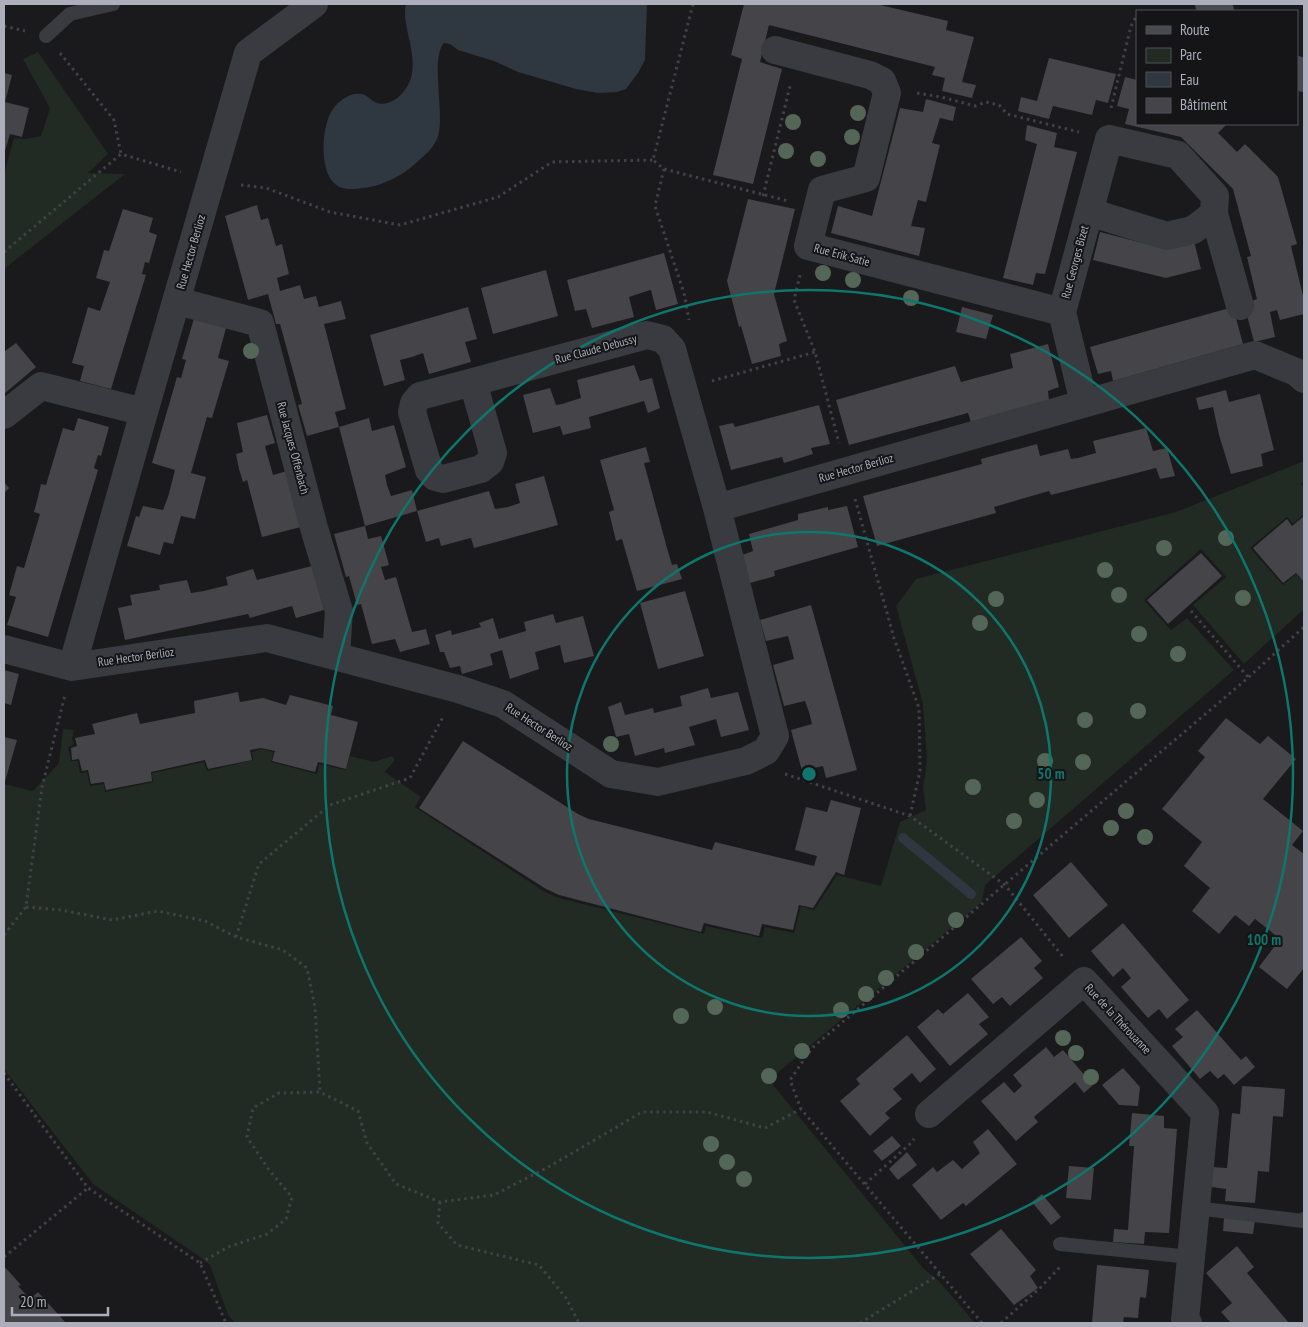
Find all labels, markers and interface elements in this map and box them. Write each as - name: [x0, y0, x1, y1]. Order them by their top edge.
- legend: [1136, 10, 1298, 125]
- text: Route: [1180, 20, 1210, 39]
- text: Parc: [1180, 45, 1202, 64]
- text: Eau: [1180, 70, 1199, 89]
- text: Bâtiment: [1180, 95, 1227, 114]
- street label: Rue Hector Berlioz: [173, 213, 208, 291]
- street label: Rue Georges Bizet: [1058, 223, 1092, 300]
- street label: Rue Erik Satie: [813, 240, 872, 269]
- street label: Rue Claude Debussy: [553, 330, 639, 367]
- street label: Rue Jacques Offenbach: [274, 400, 313, 496]
- street label: Rue Hector Berlioz: [817, 450, 895, 485]
- street label: Rue Hector Berlioz: [97, 644, 175, 669]
- street label: Rue Hector Berlioz: [503, 699, 576, 754]
- text: 50 m: [1037, 764, 1065, 783]
- centre of rings: [800, 765, 818, 783]
- text: 100 m: [1247, 930, 1281, 949]
- street label: Rue de la Thérouanne: [1082, 980, 1155, 1057]
- scale bar: [12, 1284, 109, 1316]
- text: 20 m: [20, 1292, 46, 1311]

